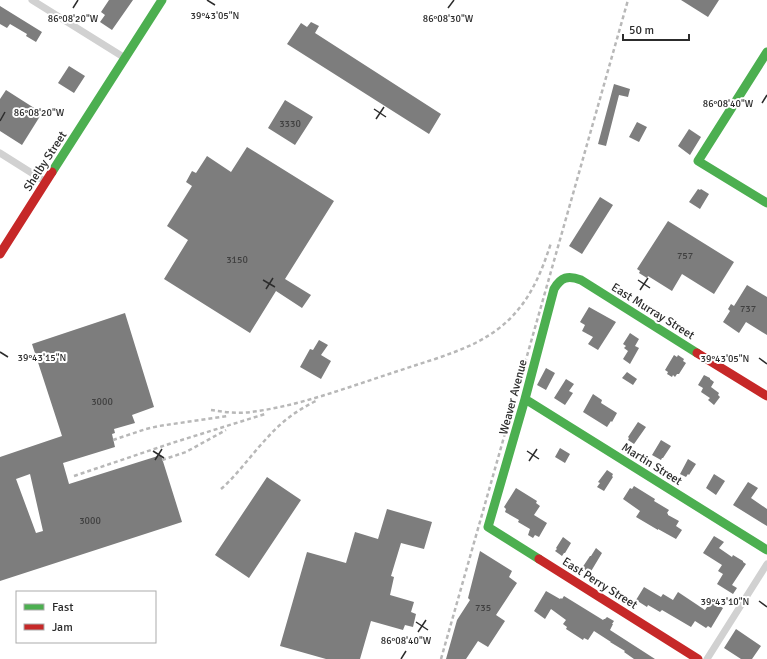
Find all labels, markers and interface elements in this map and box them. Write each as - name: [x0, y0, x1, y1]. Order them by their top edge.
- text: 39°43'05"N: [191, 10, 239, 22]
- text: 86°08'20"W: [48, 13, 99, 25]
- text: 86°08'30"W: [423, 13, 474, 25]
- scale bar: [623, 16, 689, 42]
- text: 50 m: [629, 23, 654, 38]
- text: 86°08'40"W: [703, 98, 754, 110]
- text: 86°08'20"W: [14, 107, 65, 119]
- house number: 3330: [279, 118, 301, 130]
- street label: Shelby Street: [20, 128, 70, 194]
- house number: 757: [677, 250, 693, 262]
- house number: 3150: [226, 254, 248, 266]
- street label: East Murray Street: [608, 280, 697, 343]
- house number: 737: [740, 303, 756, 315]
- text: 39°43'15"N: [18, 352, 66, 364]
- text: 39°43'05"N: [701, 353, 749, 365]
- street label: Weaver Avenue: [496, 358, 531, 437]
- house number: 3000: [91, 396, 113, 408]
- street label: Martin Street: [619, 440, 685, 489]
- house number: 3000: [79, 515, 101, 527]
- street label: East Perry Street: [559, 554, 640, 613]
- legend: [16, 591, 156, 643]
- text: 39°43'10"N: [701, 596, 749, 608]
- text: Fast: [52, 600, 73, 615]
- house number: 735: [475, 602, 491, 614]
- text: Jam: [52, 620, 73, 635]
- text: 86°08'40"W: [381, 635, 432, 647]

